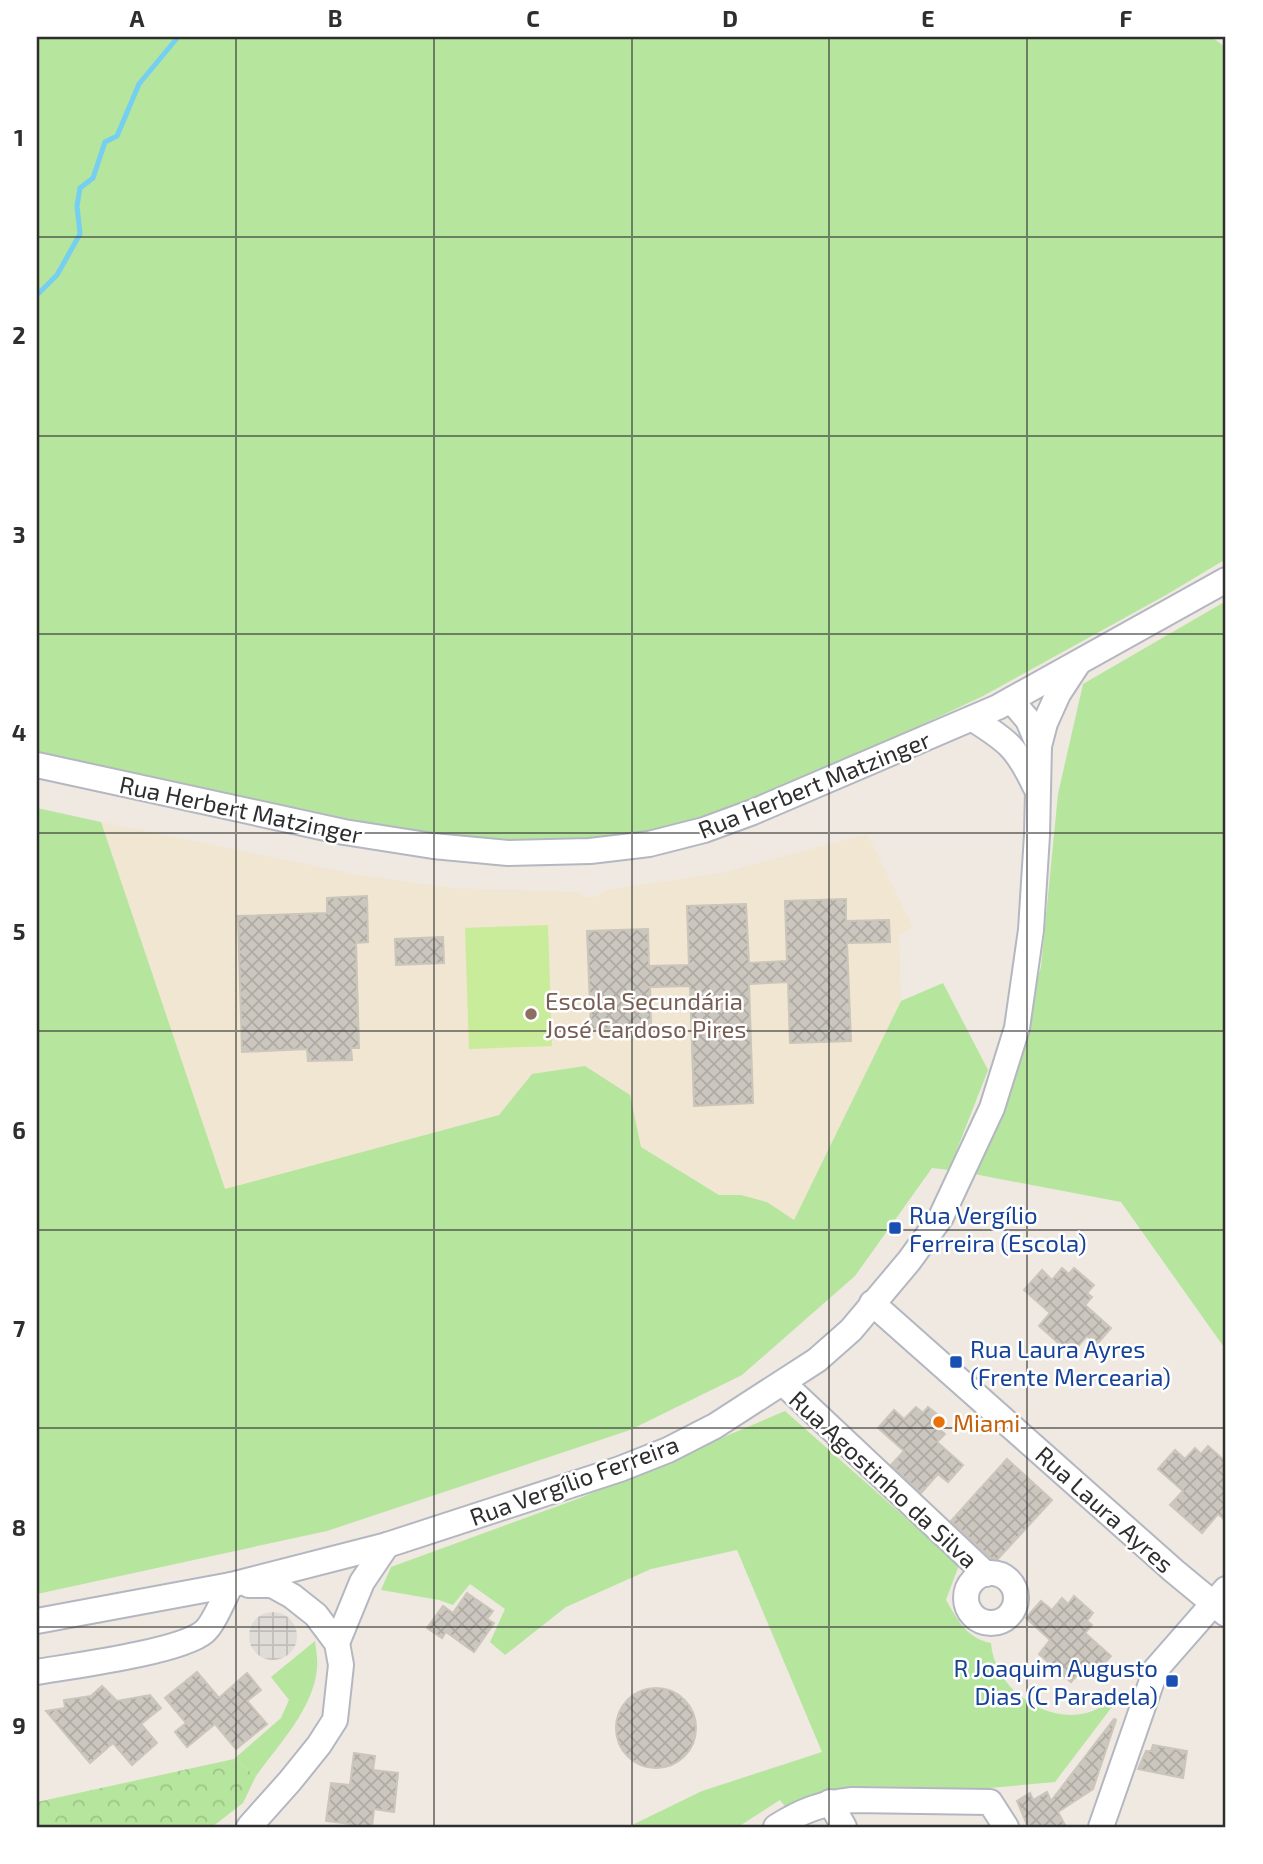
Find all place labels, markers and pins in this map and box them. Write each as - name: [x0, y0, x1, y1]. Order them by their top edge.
- place label: Escola Secundária José Cardoso Pires: [545, 986, 747, 1043]
- marker: Escola Secundária José Cardoso Pires: [523, 1006, 539, 1022]
- place label: Rua Vergílio Ferreira (Escola): [909, 1200, 1087, 1257]
- marker: Rua Vergílio Ferreira (Escola): [887, 1220, 903, 1236]
- place label: Rua Laura Ayres (Frente Mercearia): [970, 1334, 1171, 1391]
- marker: Rua Laura Ayres (Frente Mercearia): [948, 1354, 964, 1370]
- place label: Miami: [953, 1408, 1020, 1437]
- marker: Miami: [931, 1414, 947, 1430]
- place label: R Joaquim Augusto Dias (C Paradela): [954, 1653, 1158, 1710]
- marker: R Joaquim Augusto Dias (C Paradela): [1164, 1673, 1180, 1689]

